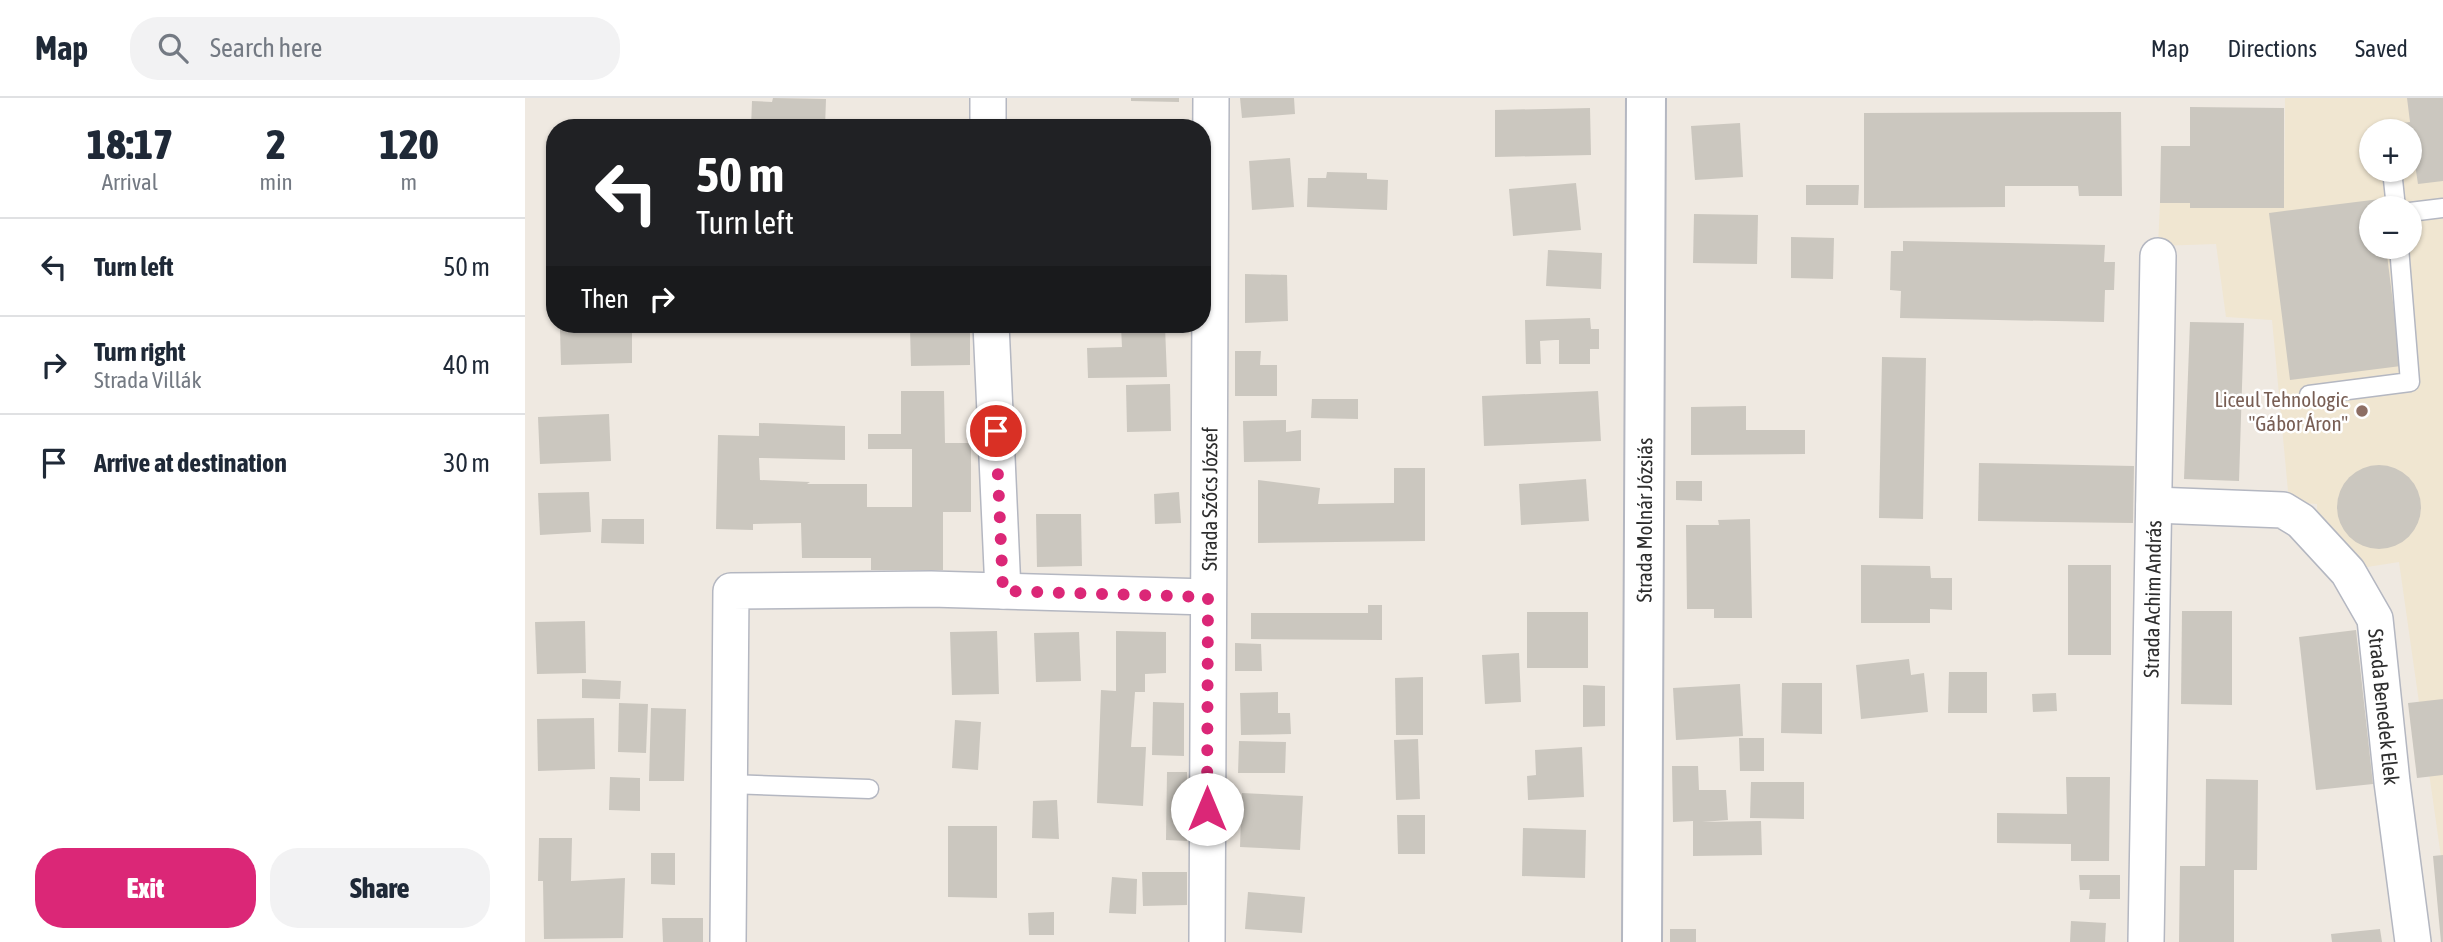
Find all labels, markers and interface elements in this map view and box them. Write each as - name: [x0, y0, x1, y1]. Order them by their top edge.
- search box: [130, 17, 620, 80]
- text: Map: [35, 29, 88, 67]
- icon: search: [154, 29, 192, 67]
- text: Search here: [210, 33, 322, 63]
- text: Map: [2151, 35, 2189, 62]
- text: Directions: [2227, 35, 2317, 62]
- text: Saved: [2355, 35, 2408, 62]
- map controls: [2359, 119, 2422, 259]
- button: +: [2359, 119, 2422, 182]
- text: 18:17: [87, 120, 173, 168]
- text: 2: [266, 120, 286, 168]
- text: 120: [379, 120, 438, 168]
- text: 50 m: [696, 146, 784, 202]
- icon: left: [581, 147, 672, 238]
- text: Arrival: [102, 169, 158, 195]
- text: min: [260, 169, 293, 195]
- text: m: [401, 169, 417, 195]
- button: −: [2359, 196, 2422, 259]
- text: Turn left: [696, 204, 794, 241]
- icon: left: [35, 248, 73, 286]
- text: Turn left: [94, 252, 174, 282]
- text: 50 m: [443, 252, 490, 282]
- icon: right: [643, 280, 681, 318]
- text: Then: [581, 284, 629, 314]
- text: Turn right: [94, 337, 185, 367]
- icon: right: [35, 346, 73, 384]
- text: 40 m: [443, 350, 490, 380]
- text: Strada Villák: [94, 367, 202, 393]
- place label: Liceul Tehnologic "Gábor Áron": [2215, 387, 2348, 435]
- pin: [966, 401, 1026, 461]
- marker: Liceul Tehnologic "Gábor Áron": [2354, 403, 2370, 419]
- icon: arrive: [977, 412, 1015, 450]
- street label: Strada Szőcs József: [1197, 427, 1221, 571]
- street label: Strada Molnár Józsiás: [1632, 437, 1656, 603]
- icon: arrive: [35, 444, 73, 482]
- text: Arrive at destination: [94, 448, 287, 478]
- text: 30 m: [443, 448, 490, 478]
- street label: Strada Achim András: [2139, 520, 2165, 678]
- street label: Strada Benedek Elek: [2364, 627, 2404, 786]
- position arrow: [1170, 772, 1244, 846]
- button: Exit: [35, 848, 256, 928]
- button: Share: [270, 848, 490, 928]

